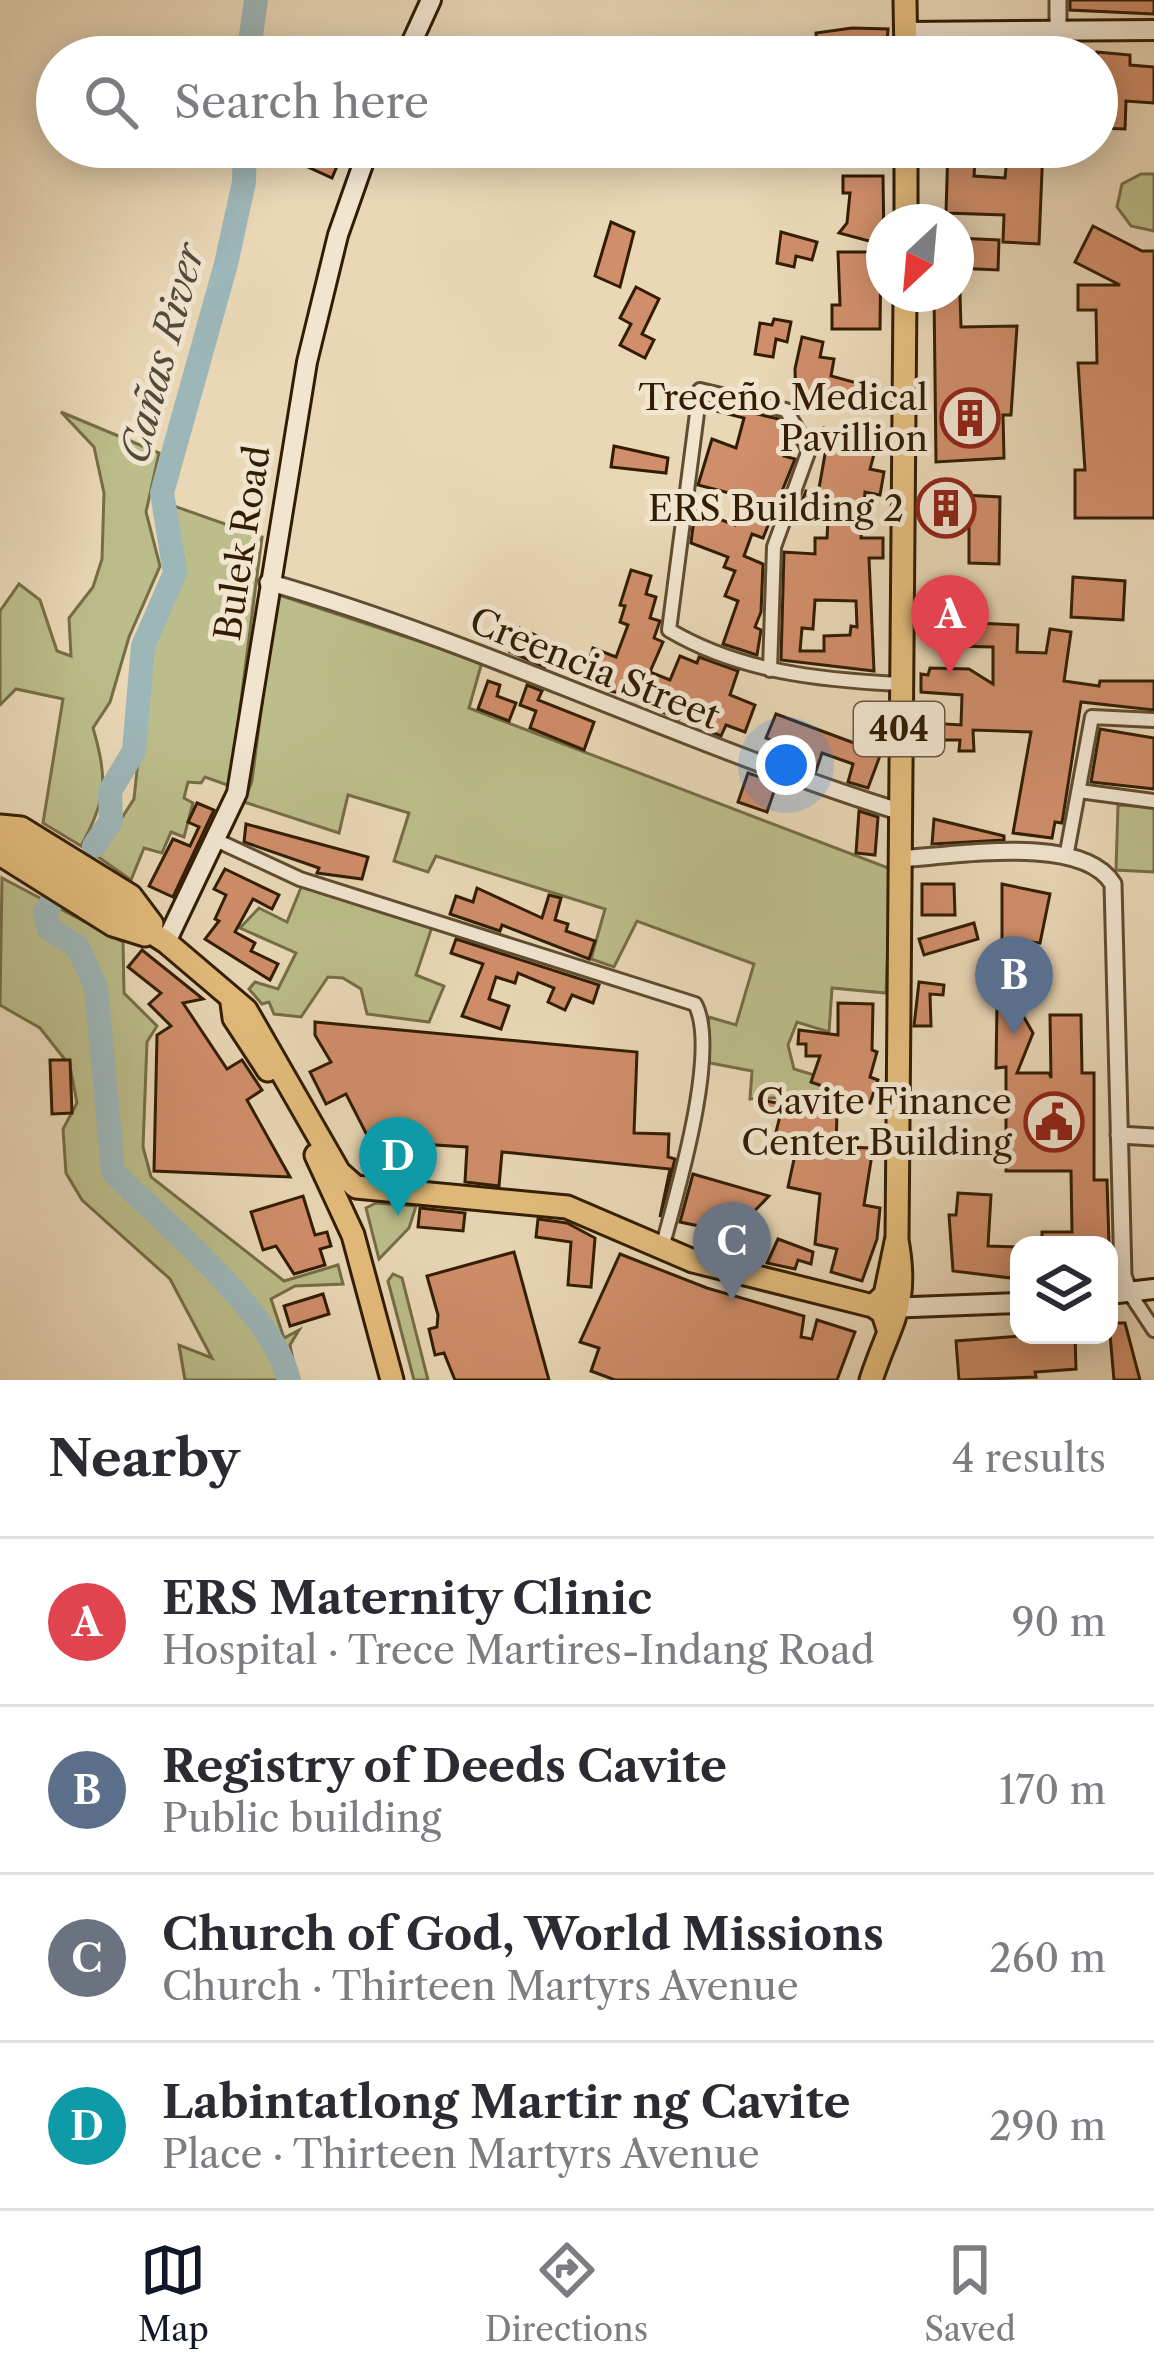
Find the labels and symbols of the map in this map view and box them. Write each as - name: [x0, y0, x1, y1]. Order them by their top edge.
- north arrow: [866, 204, 974, 312]
- water label: Cañas River: [110, 236, 215, 468]
- place label: Treceño Medical Pavillion: [638, 375, 928, 460]
- building icon: Treceño Medical Pavillion: [939, 387, 1001, 449]
- street label: Bulek Road: [205, 442, 279, 644]
- building icon: ERS Building 2: [915, 477, 977, 539]
- place label: ERS Building 2: [648, 486, 904, 530]
- pin: A: [911, 575, 989, 674]
- street label: Creencia Street: [464, 598, 726, 738]
- road number: 404: [854, 702, 944, 756]
- your location: [756, 735, 816, 795]
- pin: B: [975, 936, 1053, 1035]
- place label: Cavite Finance Center Building: [741, 1079, 1013, 1164]
- public building icon: Cavite Finance Center Building: [1023, 1091, 1085, 1153]
- pin: D: [359, 1117, 437, 1216]
- pin: C: [693, 1202, 771, 1301]

